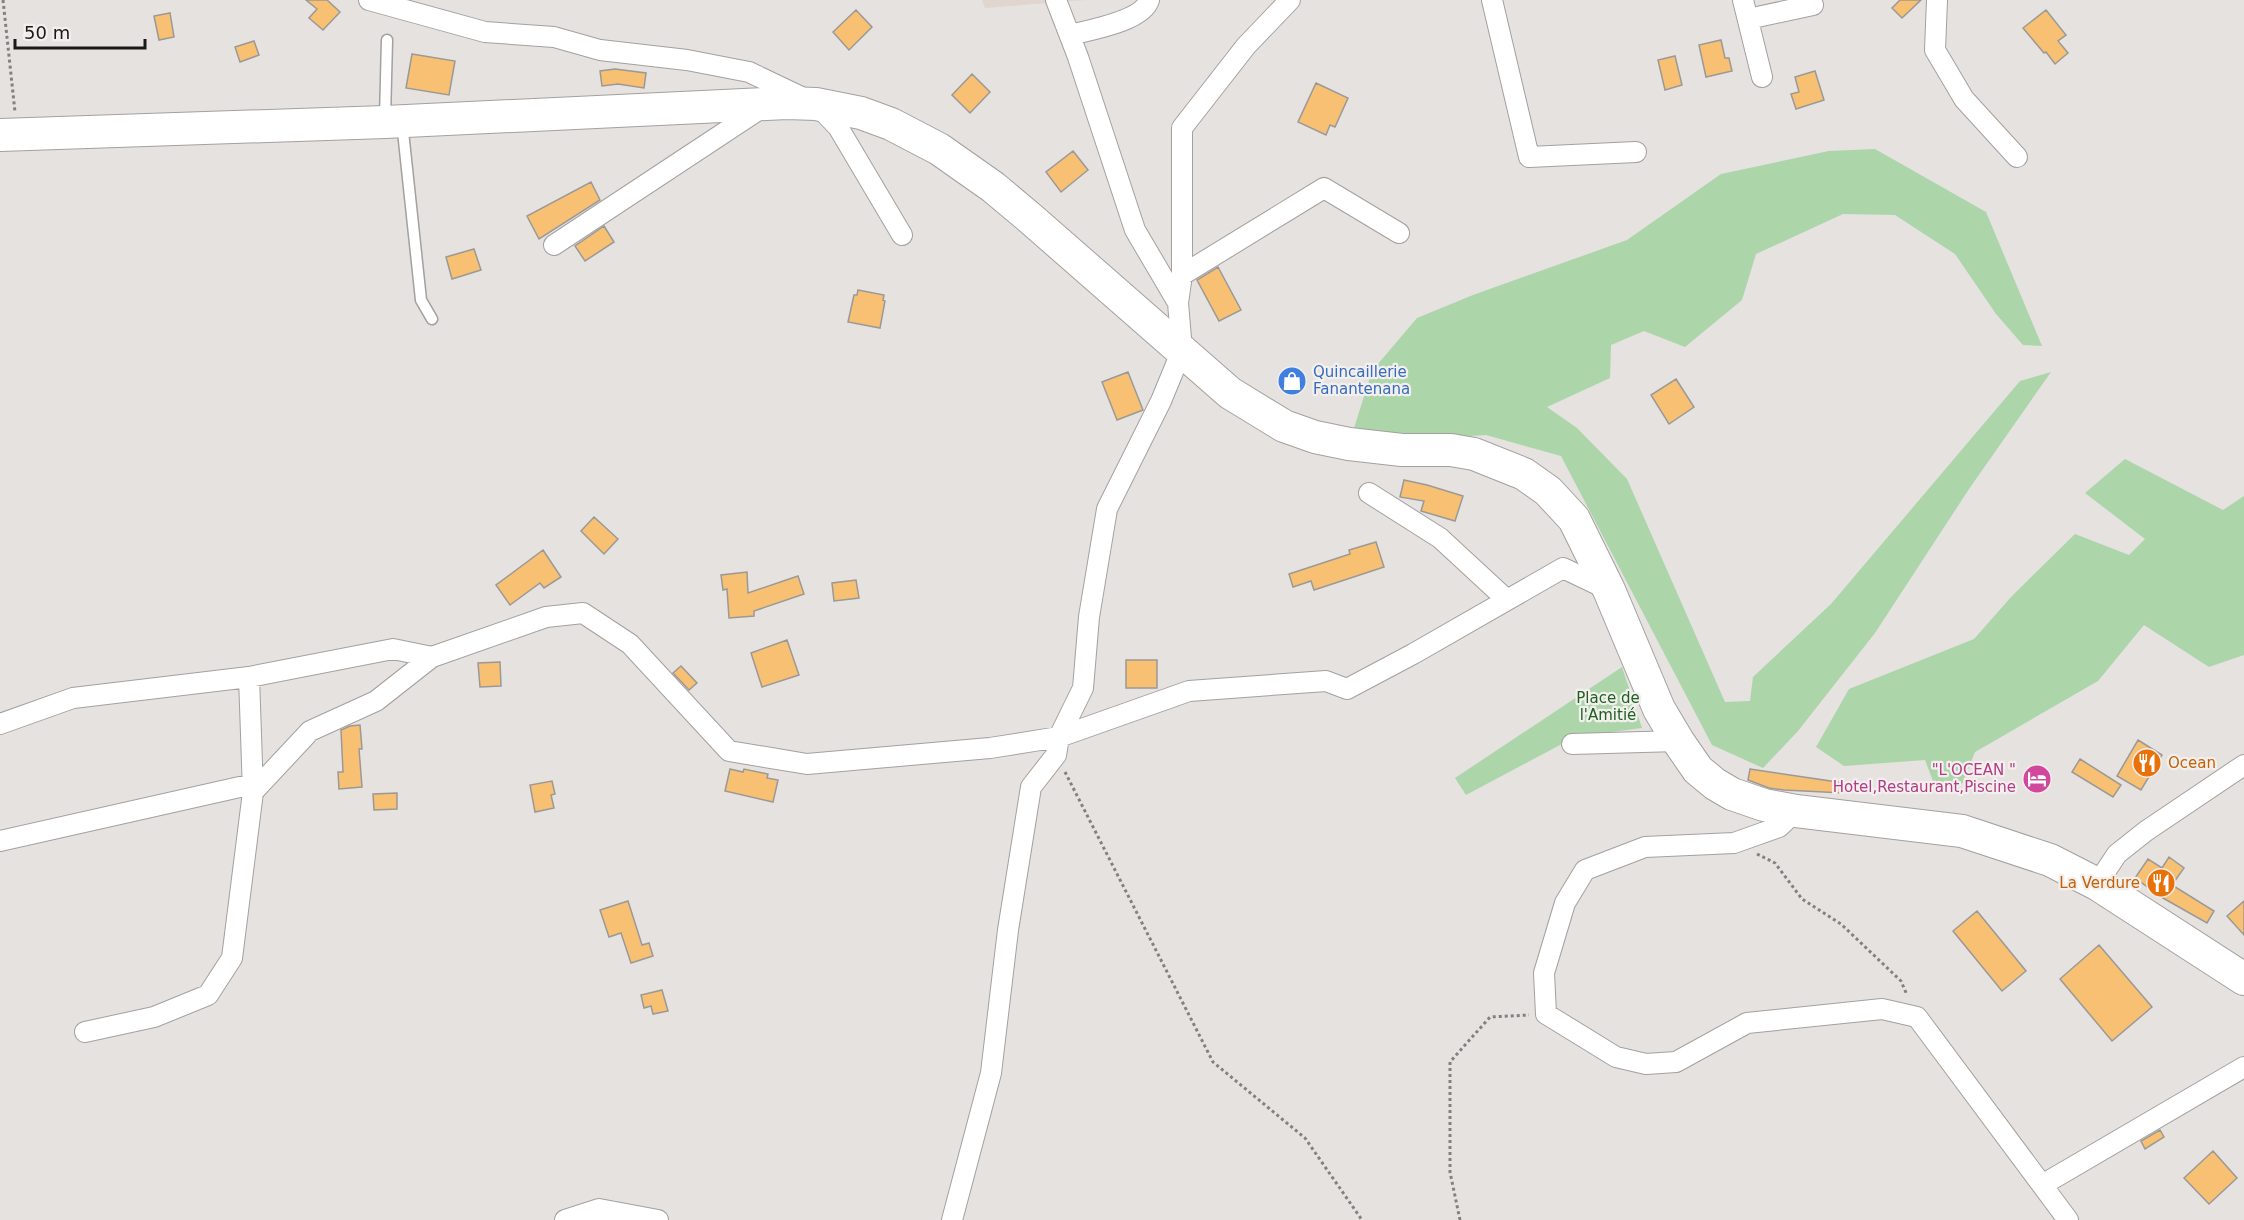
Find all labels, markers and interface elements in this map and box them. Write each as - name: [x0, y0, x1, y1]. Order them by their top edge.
- scale bar: [15, 12, 146, 50]
- text: 50 m: [24, 22, 70, 43]
- place label: Quincaillerie Fanantenana: [1313, 363, 1410, 398]
- shop icon: Quincaillerie Fanantenana: [1276, 365, 1308, 397]
- park label: Place de l'Amitié: [1576, 689, 1640, 724]
- restaurant icon: Ocean: [2131, 747, 2163, 779]
- place label: Ocean: [2168, 754, 2216, 772]
- place label: "L'OCEAN " Hotel,Restaurant,Piscine: [1833, 761, 2016, 796]
- hotel icon: "L'OCEAN " Hotel,Restaurant,Piscine: [2021, 763, 2053, 795]
- restaurant icon: La Verdure: [2145, 867, 2177, 899]
- place label: La Verdure: [2059, 874, 2140, 892]

